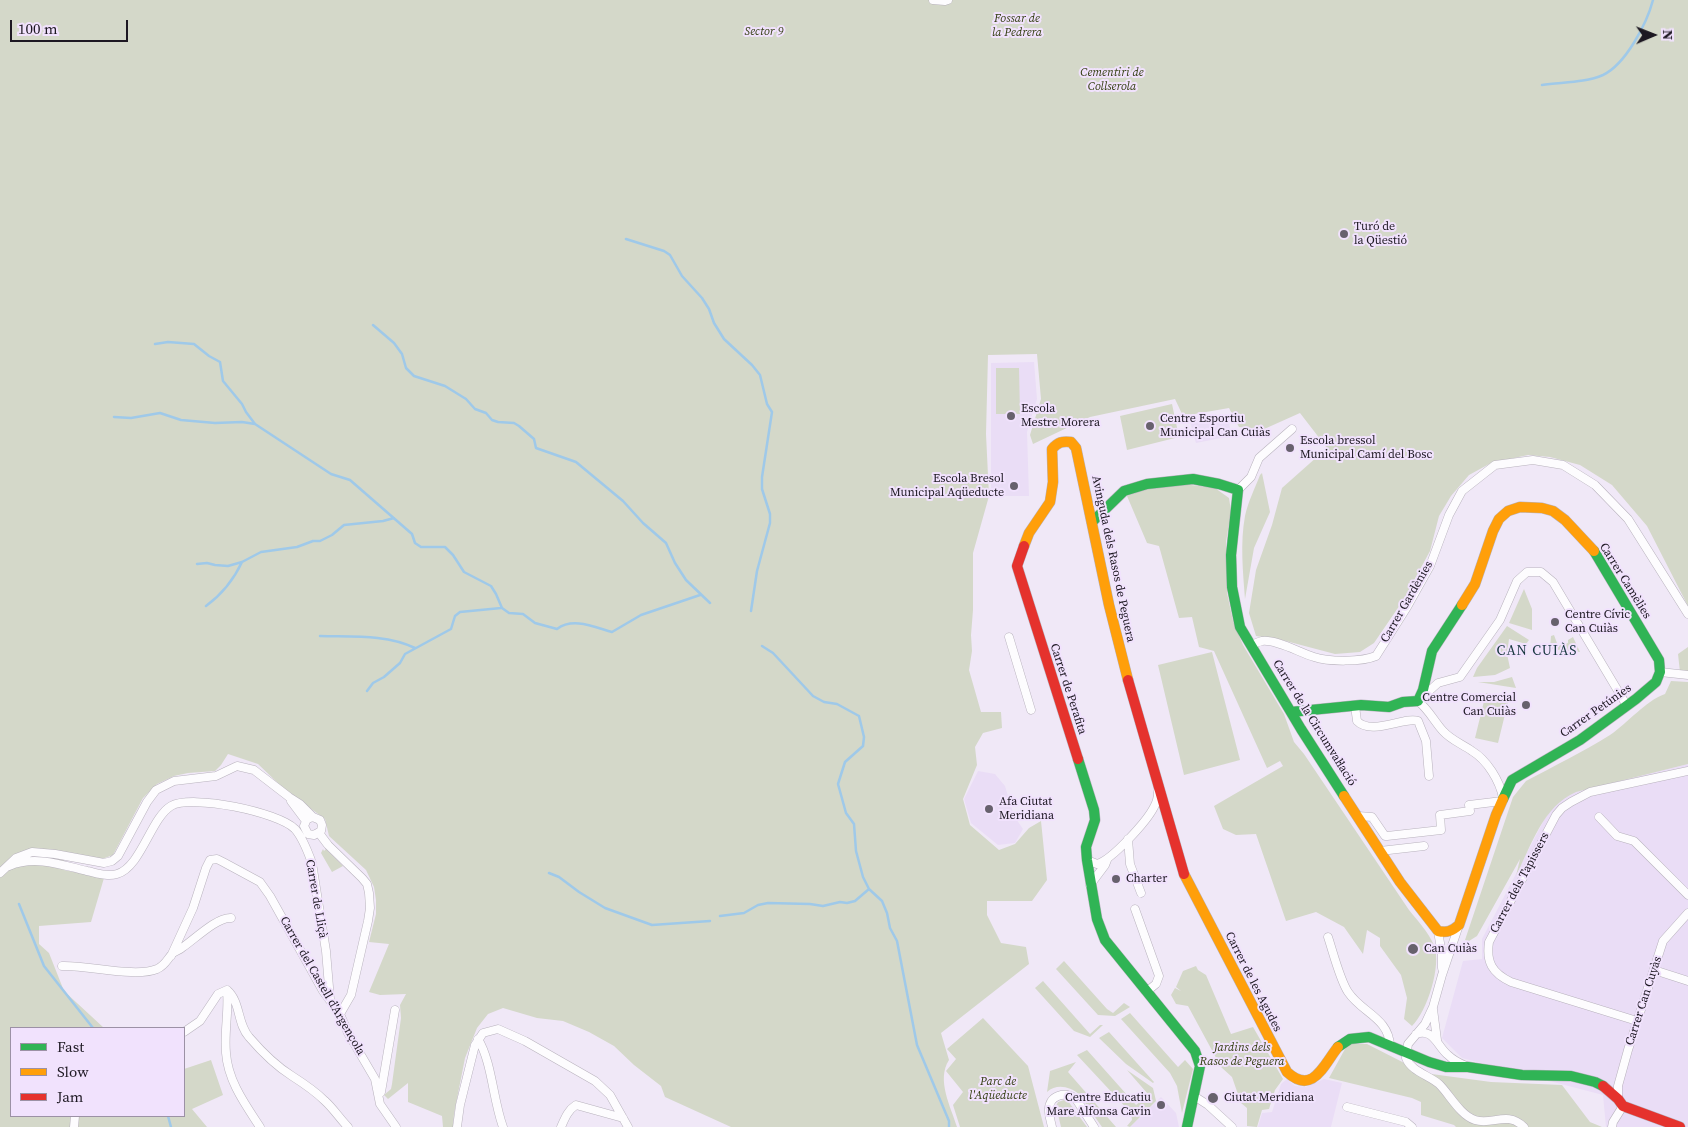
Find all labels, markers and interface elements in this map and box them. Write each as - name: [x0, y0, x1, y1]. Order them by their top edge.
- scale bar: [12, 10, 130, 42]
- north arrow: [1628, 10, 1678, 60]
- park label: Fossar de la Pedrera: [992, 12, 1042, 40]
- text: 100 m: [18, 18, 58, 39]
- park label: Sector 9: [744, 25, 784, 39]
- text: N: [1658, 29, 1678, 40]
- park label: Cementiri de Collserola: [1080, 66, 1144, 94]
- place label: Turó de la Qüestió: [1354, 220, 1407, 248]
- marker: Turó de la Qüestió: [1338, 228, 1350, 240]
- place label: Escola Mestre Morera: [1021, 402, 1100, 430]
- marker: Escola Mestre Morera: [1005, 410, 1017, 422]
- place label: Centre Esportiu Municipal Can Cuiàs: [1160, 412, 1270, 440]
- marker: Centre Esportiu Municipal Can Cuiàs: [1144, 420, 1156, 432]
- place label: Escola bressol Municipal Camí del Bosc: [1300, 434, 1432, 462]
- marker: Escola bressol Municipal Camí del Bosc: [1284, 442, 1296, 454]
- place label: Escola Bresol Municipal Aqüeducte: [890, 472, 1004, 500]
- street label: Avinguda dels Rasos de Peguera: [1088, 474, 1138, 644]
- marker: Escola Bresol Municipal Aqüeducte: [1008, 480, 1020, 492]
- street label: Carrer Camèlies: [1596, 540, 1654, 622]
- street label: Carrer Gardènies: [1378, 559, 1436, 645]
- place label: Centre Cívic Can Cuiàs: [1565, 608, 1630, 636]
- marker: Centre Cívic Can Cuiàs: [1549, 616, 1561, 628]
- street label: Carrer de Perafita: [1047, 642, 1089, 736]
- district label: CAN CUIÀS: [1495, 643, 1579, 659]
- street label: Carrer de la Circumval·lació: [1269, 657, 1359, 789]
- street label: Carrer Petúnies: [1558, 681, 1634, 741]
- place label: Centre Comercial Can Cuiàs: [1422, 691, 1516, 719]
- marker: Centre Comercial Can Cuiàs: [1520, 699, 1532, 711]
- place label: Afa Ciutat Meridiana: [999, 795, 1054, 823]
- marker: Afa Ciutat Meridiana: [983, 803, 995, 815]
- street label: Carrer dels Tapissers: [1487, 830, 1553, 936]
- street label: Carrer de Lliçà: [302, 859, 330, 939]
- place label: Charter: [1126, 872, 1167, 886]
- marker: Charter: [1110, 873, 1122, 885]
- street label: Carrer del Castell d'Argençola: [276, 914, 368, 1058]
- street label: Carrer de les Agudes: [1222, 930, 1284, 1034]
- marker: Can Cuiàs: [1406, 942, 1420, 956]
- place label: Can Cuiàs: [1424, 942, 1477, 956]
- street label: Carrer Can Cuyàs: [1623, 955, 1665, 1047]
- legend: [10, 1027, 185, 1117]
- text: Fast: [57, 1036, 84, 1057]
- park label: Jardins dels Rasos de Peguera: [1200, 1041, 1284, 1069]
- text: Slow: [57, 1061, 89, 1082]
- park label: Parc de l'Aqüeducte: [969, 1075, 1027, 1103]
- text: Jam: [57, 1086, 83, 1107]
- place label: Centre Educatiu Mare Alfonsa Cavin: [1047, 1091, 1151, 1119]
- marker: Ciutat Meridiana: [1206, 1091, 1220, 1105]
- place label: Ciutat Meridiana: [1224, 1091, 1314, 1105]
- marker: Centre Educatiu Mare Alfonsa Cavin: [1155, 1099, 1167, 1111]

